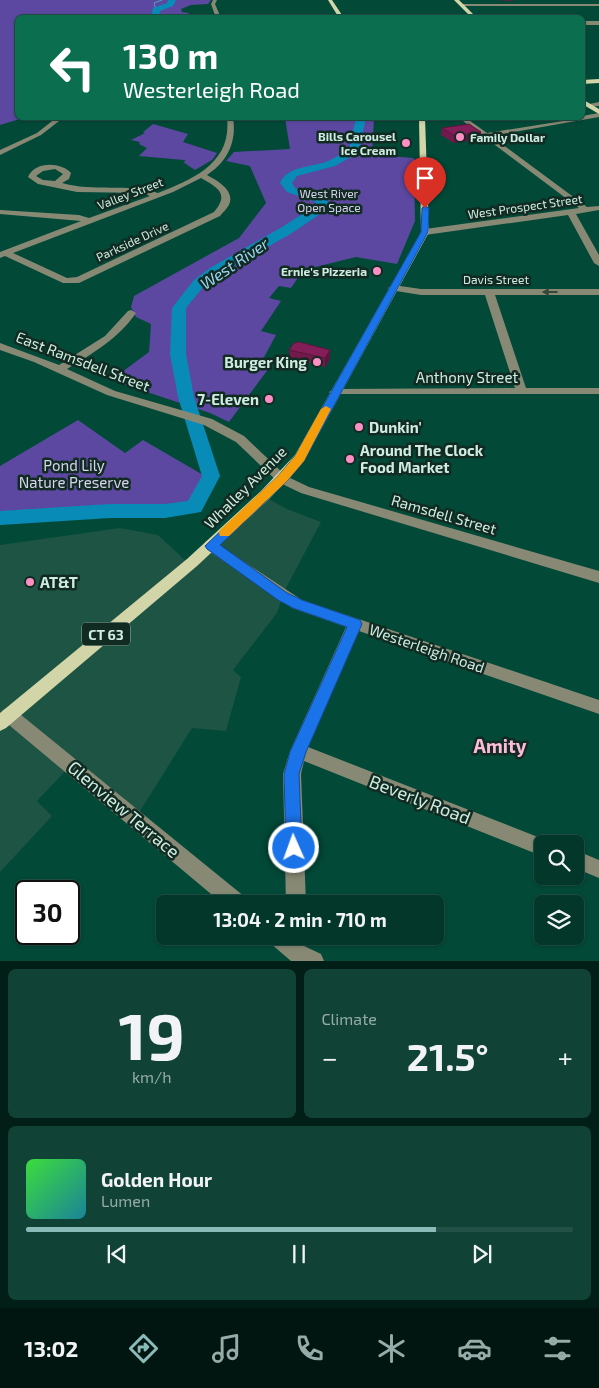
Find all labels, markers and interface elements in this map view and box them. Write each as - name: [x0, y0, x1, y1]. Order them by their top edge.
- text: 130 m: [123, 34, 218, 76]
- icon: left: [40, 35, 105, 100]
- text: Westerleigh Road: [123, 76, 300, 102]
- place label: Bills Carousel Ice Cream: [318, 129, 396, 157]
- place label: Family Dollar: [470, 130, 545, 145]
- marker: Family Dollar: [454, 131, 466, 143]
- marker: Bills Carousel Ice Cream: [400, 137, 412, 149]
- pin: [404, 157, 446, 208]
- icon: arrive: [411, 164, 439, 192]
- street label: Valley Street: [95, 174, 165, 212]
- park label: West River Open Space: [297, 186, 361, 214]
- street label: West Prospect Street: [467, 191, 584, 221]
- street label: Parkside Drive: [94, 218, 170, 264]
- water label: West River: [196, 233, 272, 293]
- place label: Ernie's Pizzeria: [281, 264, 367, 278]
- marker: Ernie's Pizzeria: [371, 265, 383, 277]
- street label: Davis Street: [463, 272, 529, 286]
- one-way arrow: [542, 288, 558, 296]
- street label: East Ramsdell Street: [14, 327, 153, 395]
- place label: Burger King: [224, 353, 307, 371]
- marker: Burger King: [311, 356, 323, 368]
- street label: Anthony Street: [416, 368, 518, 386]
- place label: 7-Eleven: [197, 390, 259, 408]
- marker: 7-Eleven: [263, 393, 275, 405]
- place label: Dunkin': [369, 418, 422, 436]
- marker: Dunkin': [353, 421, 365, 433]
- place label: Around The Clock Food Market: [360, 441, 484, 476]
- street label: Whalley Avenue: [200, 442, 290, 532]
- marker: Around The Clock Food Market: [344, 453, 356, 465]
- park label: Pond Lily Nature Preserve: [19, 456, 129, 491]
- street label: Ramsdell Street: [389, 490, 499, 538]
- place label: AT&T: [40, 573, 78, 591]
- marker: AT&T: [24, 576, 36, 588]
- street label: Westerleigh Road: [367, 620, 487, 676]
- road number: CT 63: [82, 622, 130, 646]
- district label: Amity: [474, 734, 527, 758]
- street label: Glenview Terrace: [64, 756, 184, 862]
- street label: Beverly Road: [366, 770, 474, 828]
- position arrow: [267, 821, 319, 873]
- map controls: [534, 835, 584, 945]
- button: search: [534, 835, 584, 885]
- speed limit sign: 30: [15, 880, 80, 945]
- button: layers: [534, 895, 584, 945]
- text: 13:04 · 2 min · 710 m: [213, 908, 387, 931]
- text: 19: [119, 995, 185, 1073]
- text: Climate: [322, 1009, 377, 1028]
- text: 21.5°: [407, 1033, 489, 1079]
- text: −: [322, 1040, 338, 1074]
- text: +: [558, 1040, 573, 1074]
- text: km/h: [132, 1067, 172, 1086]
- text: Golden Hour: [101, 1168, 212, 1191]
- text: Lumen: [101, 1191, 150, 1210]
- icon: previous: [103, 1240, 131, 1268]
- icon: pause: [285, 1240, 313, 1268]
- icon: next: [468, 1240, 496, 1268]
- icon: directions: [126, 1331, 161, 1366]
- icon: music: [209, 1331, 244, 1366]
- icon: phone: [292, 1331, 327, 1366]
- icon: climate: [374, 1331, 409, 1366]
- icon: car: [457, 1331, 492, 1366]
- icon: filters: [540, 1331, 575, 1366]
- text: 13:02: [24, 1335, 78, 1361]

